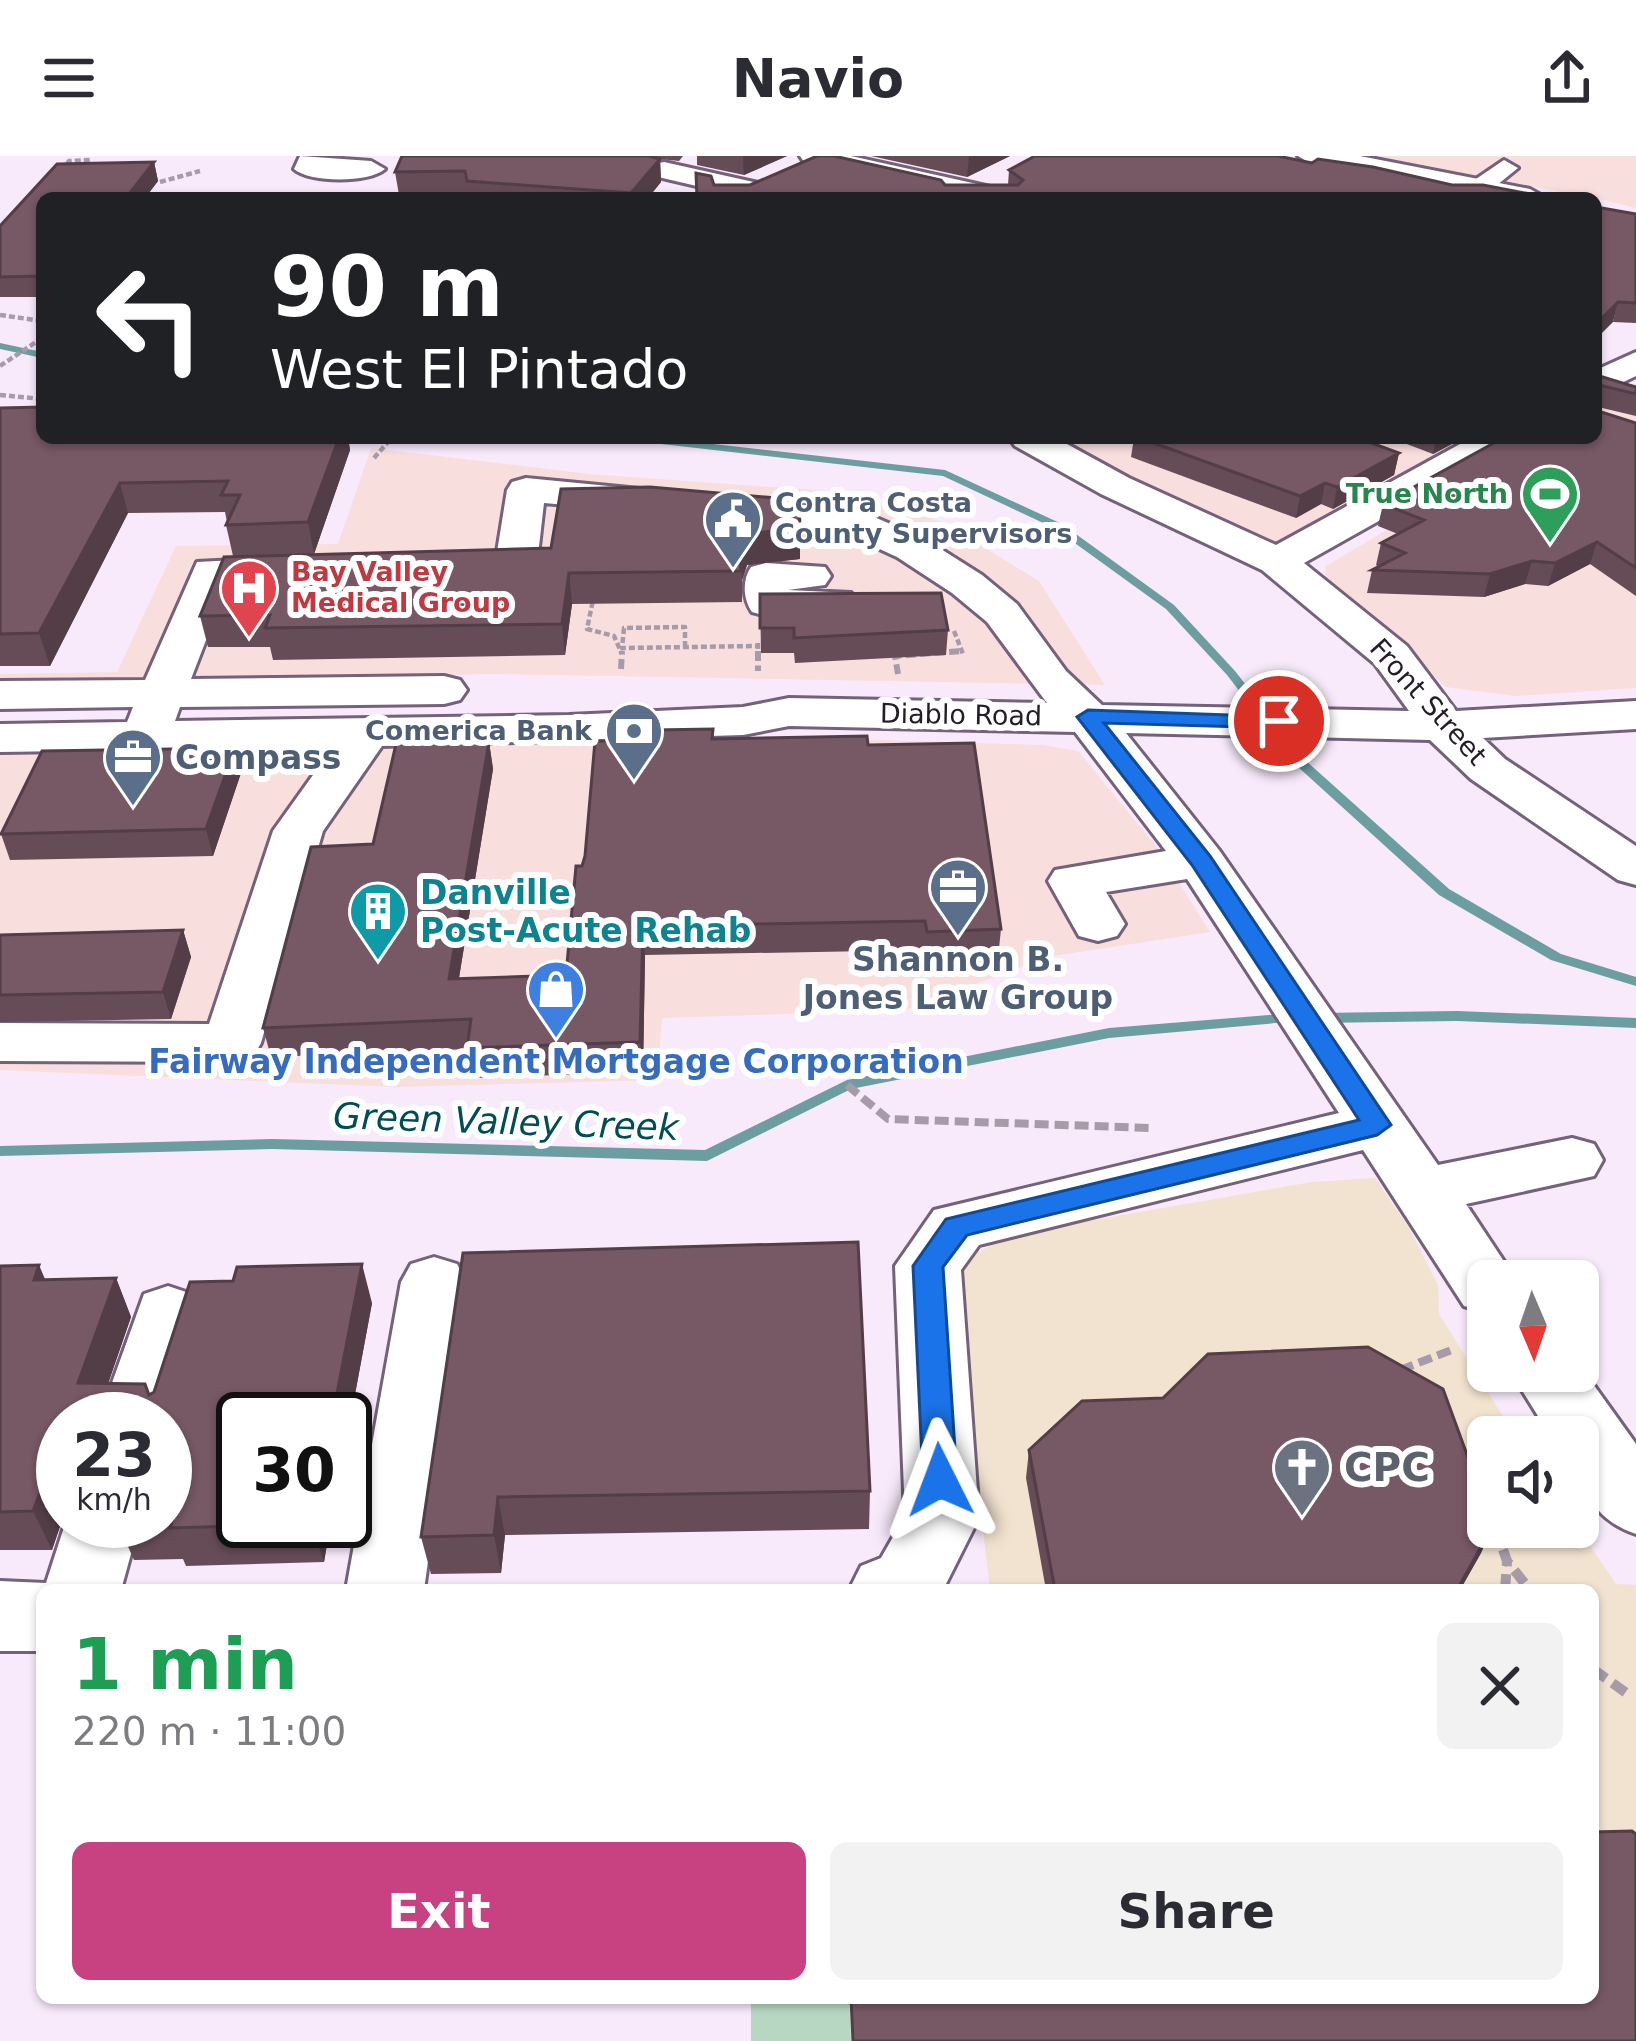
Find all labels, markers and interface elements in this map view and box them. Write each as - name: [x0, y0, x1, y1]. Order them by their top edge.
- icon: menu: [36, 45, 102, 111]
- icon: share: [1534, 45, 1600, 111]
- text: Navio: [732, 47, 904, 110]
- text: 90 m: [270, 238, 504, 336]
- icon: left: [72, 240, 228, 396]
- text: West El Pintado: [270, 338, 688, 401]
- sports icon: True North: [1519, 463, 1581, 545]
- place label: True North: [1346, 478, 1508, 509]
- place label: Contra Costa County Supervisors: [775, 487, 1072, 549]
- public building icon: Contra Costa County Supervisors: [702, 488, 764, 570]
- place label: Bay Valley Medical Group: [291, 556, 510, 618]
- hospital icon: Bay Valley Medical Group: [218, 557, 280, 639]
- street label: Front Street: [1364, 632, 1493, 771]
- pin: [1228, 670, 1330, 772]
- icon: arrive: [1246, 688, 1312, 754]
- street label: Diablo Road: [880, 698, 1042, 731]
- bank icon: Comerica Bank: [603, 700, 665, 782]
- place label: Comerica Bank: [365, 715, 593, 746]
- office icon: Compass: [102, 726, 164, 808]
- place label: Compass: [175, 738, 341, 777]
- office icon: Shannon B. Jones Law Group: [927, 856, 989, 938]
- place label: Danville Post-Acute Rehab: [420, 873, 751, 950]
- building icon: Danville Post-Acute Rehab: [347, 880, 409, 962]
- place label: Shannon B. Jones Law Group: [801, 940, 1113, 1017]
- shop icon: Fairway Independent Mortgage Corporation: [525, 958, 587, 1040]
- place label: Fairway Independent Mortgage Corporation: [148, 1042, 964, 1081]
- water label: Green Valley Creek: [333, 1095, 682, 1148]
- north arrow: [1467, 1260, 1599, 1392]
- map controls: [1467, 1260, 1599, 1548]
- speed limit sign: 30: [216, 1392, 372, 1548]
- button: sound: [1467, 1416, 1599, 1548]
- position arrow: [877, 1417, 1003, 1543]
- text: 23: [72, 1420, 156, 1490]
- church icon: CPC: [1271, 1436, 1333, 1518]
- place label: CPC: [1344, 1445, 1430, 1490]
- text: km/h: [76, 1482, 152, 1517]
- text: 1 min: [72, 1622, 298, 1706]
- button: close: [1437, 1623, 1563, 1749]
- text: 220 m · 11:00: [72, 1709, 346, 1754]
- button: Exit: [72, 1842, 806, 1980]
- button: Share: [830, 1842, 1563, 1980]

